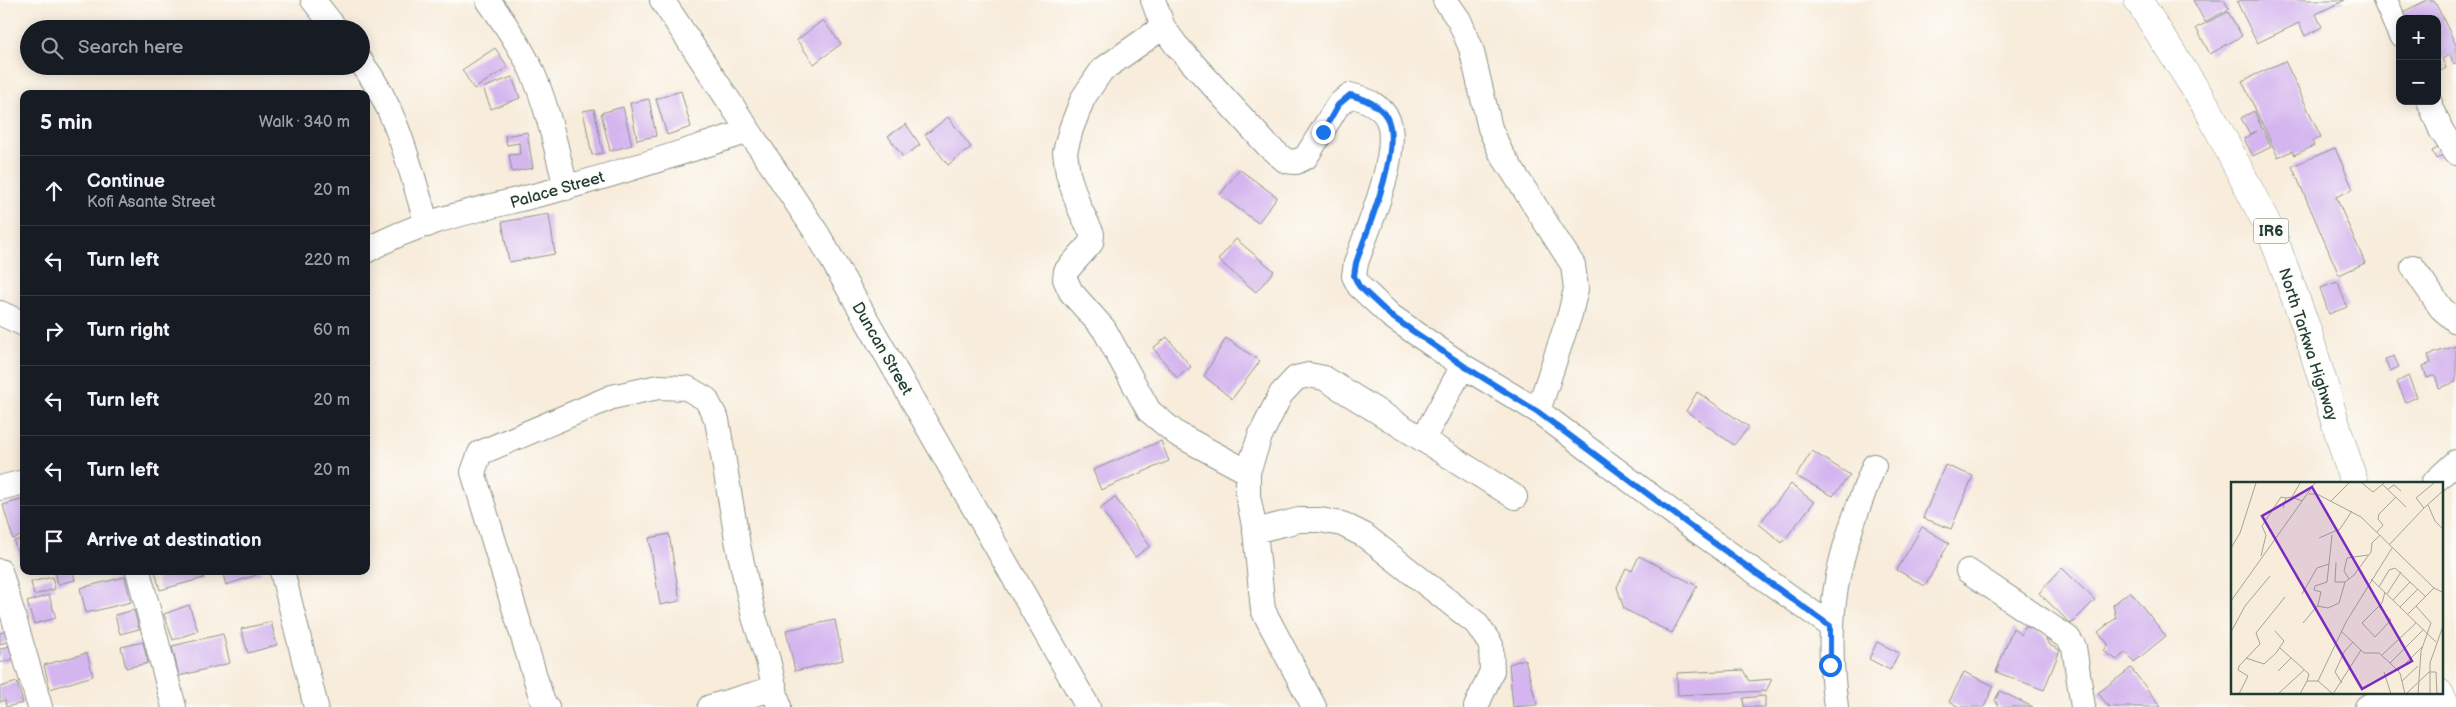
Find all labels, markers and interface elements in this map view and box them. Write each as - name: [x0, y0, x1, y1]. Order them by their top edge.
- map controls: [2396, 15, 2441, 105]
- button: +: [2396, 15, 2441, 60]
- search box: [20, 20, 370, 75]
- icon: search: [38, 34, 66, 62]
- text: Search here: [78, 36, 183, 59]
- button: −: [2396, 60, 2441, 105]
- text: 5 min: [40, 110, 93, 135]
- text: Walk · 340 m: [259, 113, 350, 132]
- route end: [1312, 121, 1335, 144]
- street label: Palace Street: [508, 168, 607, 213]
- text: Continue: [87, 170, 165, 193]
- icon: ahead: [40, 177, 68, 205]
- text: 20 m: [314, 181, 350, 200]
- text: Kofi Asante Street: [87, 193, 215, 212]
- road number: IR6: [2254, 218, 2288, 244]
- icon: left: [40, 247, 68, 275]
- text: Turn left: [87, 249, 159, 272]
- text: 220 m: [304, 251, 350, 270]
- street label: North Tarkwa Highway: [2274, 266, 2342, 424]
- street label: Duncan Street: [847, 299, 916, 399]
- icon: right: [40, 317, 68, 345]
- text: Turn right: [87, 319, 170, 342]
- text: 60 m: [313, 321, 350, 340]
- icon: left: [40, 387, 68, 415]
- text: Turn left: [87, 389, 159, 412]
- text: 20 m: [314, 391, 350, 410]
- icon: left: [40, 457, 68, 485]
- text: Turn left: [87, 459, 159, 482]
- text: 20 m: [314, 461, 350, 480]
- inset map: [2231, 482, 2444, 694]
- icon: arrive: [40, 527, 68, 555]
- text: Arrive at destination: [87, 529, 262, 552]
- route start: [1819, 654, 1842, 677]

